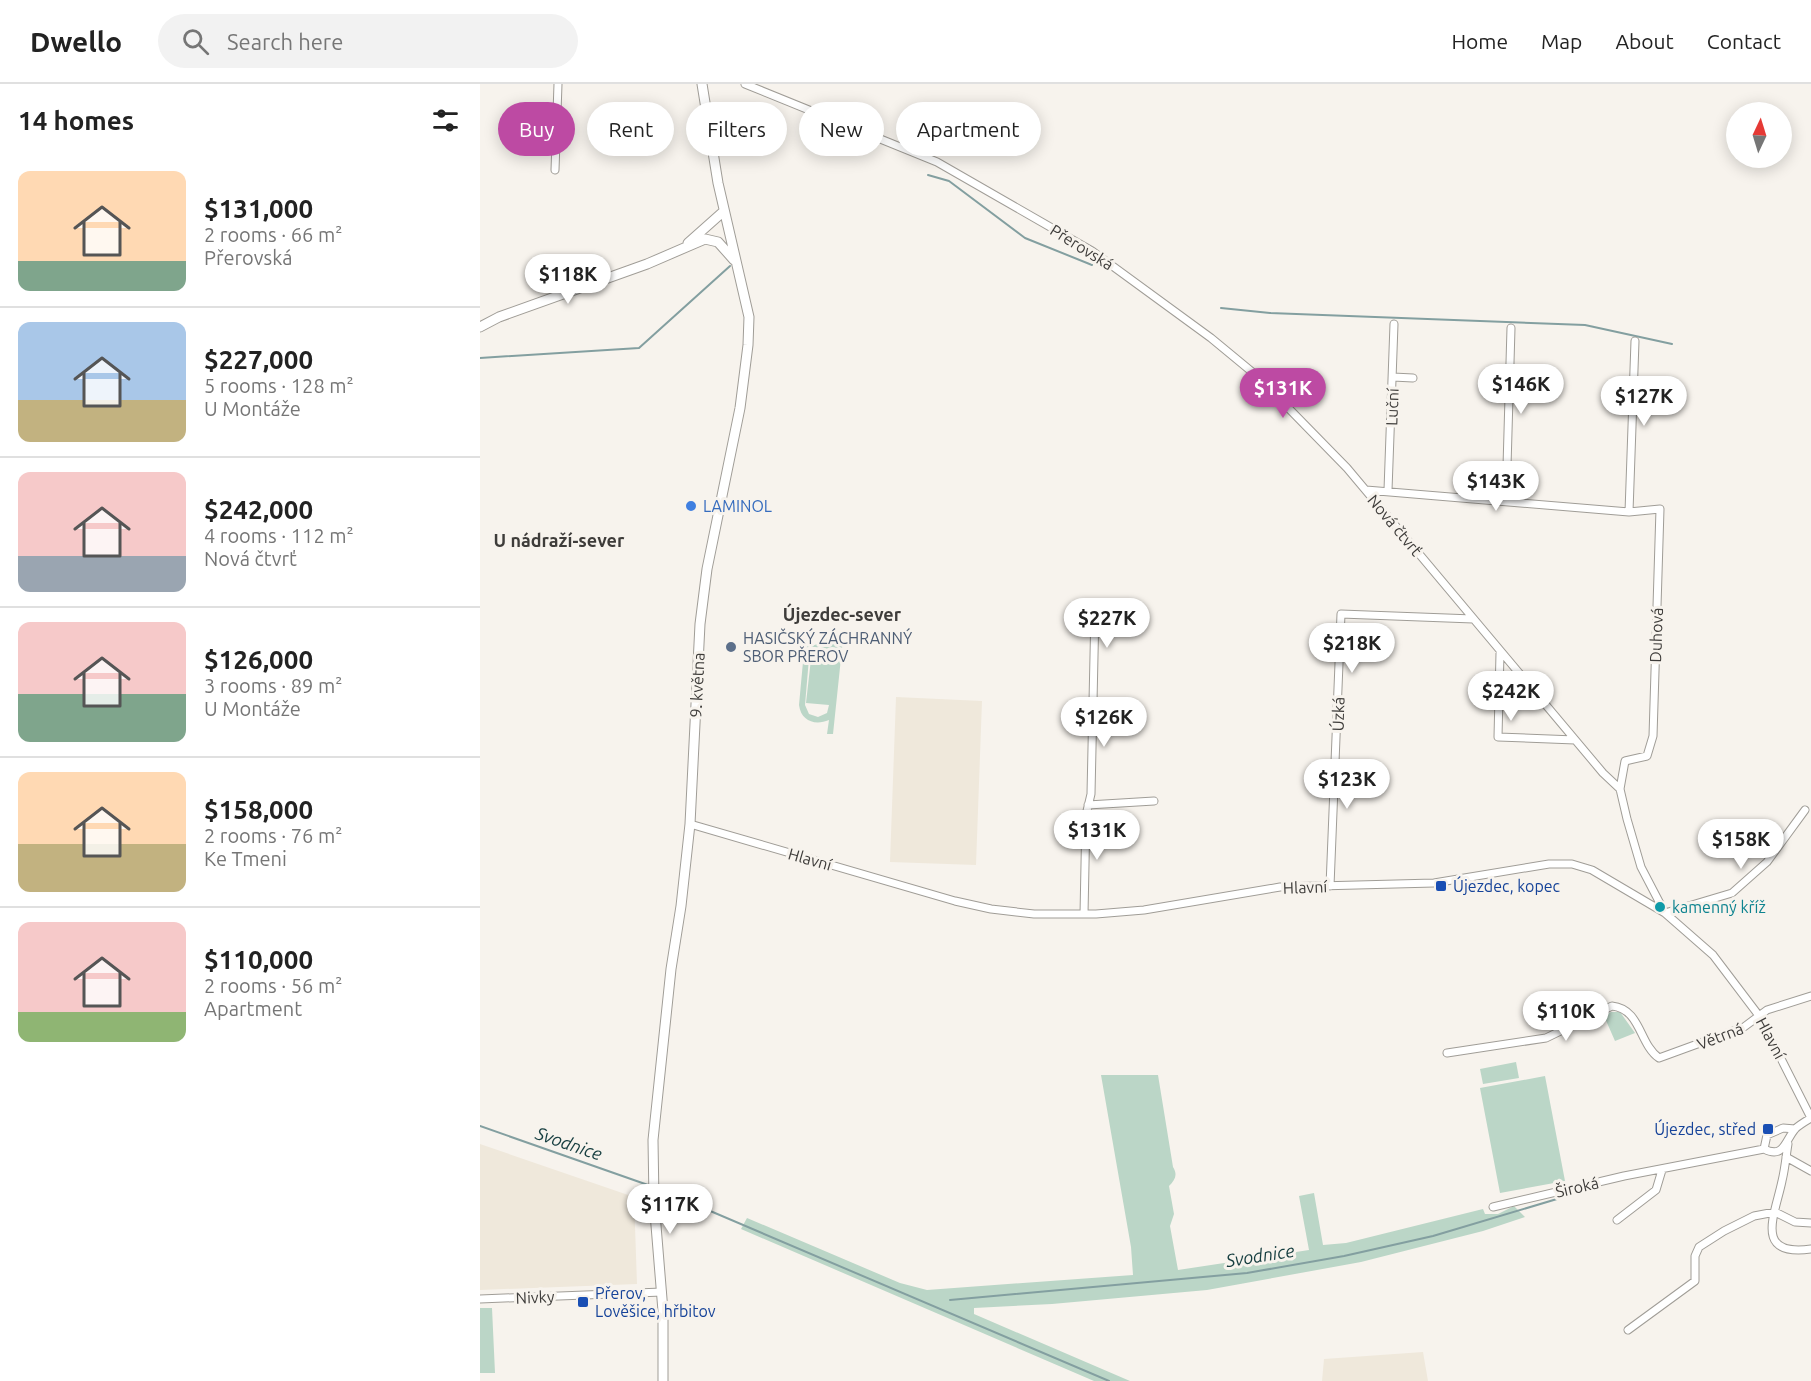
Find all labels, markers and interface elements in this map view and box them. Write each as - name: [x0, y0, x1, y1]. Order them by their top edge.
- search box: [158, 14, 578, 68]
- icon: search: [179, 25, 212, 58]
- text: Dwello: [30, 26, 122, 57]
- text: Search here: [227, 29, 343, 54]
- text: Home: [1451, 29, 1508, 53]
- text: Map: [1541, 29, 1582, 53]
- text: About: [1615, 29, 1674, 53]
- text: Contact: [1707, 29, 1781, 53]
- chip: Buy: [498, 102, 575, 156]
- chip: Rent: [587, 102, 674, 156]
- chip: Filters: [686, 102, 787, 156]
- chip: New: [799, 102, 884, 156]
- chip: Apartment: [896, 102, 1041, 156]
- north arrow: [1726, 102, 1792, 168]
- map controls: [1726, 102, 1792, 168]
- icon: filters: [429, 104, 462, 137]
- text: 14 homes: [18, 106, 134, 135]
- text: $131,000: [204, 194, 313, 223]
- icon: home: [66, 195, 138, 267]
- street label: Přerovská: [1047, 221, 1117, 273]
- text: 2 rooms · 66 m²: [204, 223, 342, 246]
- text: Přerovská: [204, 246, 293, 269]
- pin: $118K: [526, 254, 610, 305]
- text: $118K: [539, 262, 597, 285]
- text: $227,000: [204, 345, 313, 374]
- icon: home: [66, 346, 138, 418]
- pin: $146K: [1479, 364, 1563, 415]
- pin: $131K: [1241, 368, 1325, 419]
- text: $146K: [1492, 372, 1550, 395]
- text: 5 rooms · 128 m²: [204, 374, 354, 397]
- text: $131K: [1254, 376, 1312, 399]
- pin: $127K: [1602, 376, 1686, 427]
- text: $127K: [1615, 384, 1673, 407]
- street label: Luční: [1382, 387, 1402, 426]
- text: U Montáže: [204, 397, 301, 420]
- pin: $143K: [1454, 461, 1538, 512]
- text: $143K: [1467, 469, 1525, 492]
- street label: Nová čtvrť: [1364, 491, 1426, 560]
- text: $242,000: [204, 495, 313, 524]
- icon: home: [66, 496, 138, 568]
- place label: LAMINOL: [703, 497, 772, 515]
- marker: LAMINOL: [684, 499, 698, 513]
- text: 4 rooms · 112 m²: [204, 524, 354, 547]
- district label: U nádraží-sever: [494, 530, 625, 550]
- text: Nová čtvrť: [204, 547, 297, 570]
- pin: $227K: [1065, 598, 1149, 649]
- district label: Újezdec-sever: [783, 603, 902, 624]
- text: $227K: [1078, 606, 1136, 629]
- street label: Duhová: [1646, 607, 1666, 663]
- pin: $218K: [1310, 623, 1394, 674]
- place label: HASIČSKÝ ZÁCHRANNÝ SBOR PŘEROV: [743, 627, 913, 665]
- text: $218K: [1323, 631, 1381, 654]
- marker: HASIČSKÝ ZÁCHRANNÝ SBOR PŘEROV: [724, 640, 738, 654]
- text: $126,000: [204, 645, 313, 674]
- icon: home: [66, 646, 138, 718]
- street label: 9. května: [686, 652, 708, 718]
- pin: $242K: [1469, 671, 1553, 722]
- text: 3 rooms · 89 m²: [204, 674, 342, 697]
- text: $242K: [1482, 679, 1540, 702]
- street label: Úzká: [1326, 696, 1348, 732]
- text: U Montáže: [204, 697, 301, 720]
- pin: $126K: [1062, 697, 1146, 748]
- text: $126K: [1075, 705, 1133, 728]
- pin: $123K: [1305, 759, 1389, 810]
- text: $123K: [1318, 767, 1376, 790]
- text: $158,000: [204, 795, 313, 824]
- icon: home: [66, 796, 138, 868]
- pin: $131K: [1055, 810, 1139, 861]
- text: $131K: [1068, 818, 1126, 841]
- pin: $158K: [1699, 819, 1783, 870]
- text: 2 rooms · 76 m²: [204, 824, 342, 847]
- text: $158K: [1712, 827, 1770, 850]
- street label: Hlavní: [786, 844, 835, 874]
- text: Ke Tmeni: [204, 847, 287, 870]
- place label: Újezdec, kopec: [1453, 875, 1561, 895]
- street label: Hlavní: [1282, 877, 1329, 897]
- marker: Újezdec, kopec: [1434, 879, 1448, 893]
- place label: kamenný kříž: [1672, 898, 1766, 916]
- marker: kamenný kříž: [1653, 900, 1667, 914]
- text: $110,000: [204, 945, 313, 974]
- icon: home: [66, 946, 138, 1018]
- text: 2 rooms · 56 m²: [204, 974, 342, 997]
- pin: $110K: [1524, 991, 1608, 1042]
- text: Apartment: [204, 997, 302, 1020]
- text: $110K: [1537, 999, 1595, 1022]
- street label: Hlavní: [1753, 1014, 1790, 1063]
- street label: Větrná: [1694, 1019, 1746, 1053]
- place label: Újezdec, střed: [1654, 1118, 1756, 1138]
- water label: Svodnice: [532, 1122, 605, 1164]
- marker: Újezdec, střed: [1761, 1122, 1775, 1136]
- street label: Široká: [1553, 1172, 1600, 1201]
- pin: $117K: [628, 1184, 712, 1235]
- text: $117K: [641, 1192, 699, 1215]
- water label: Svodnice: [1223, 1240, 1296, 1270]
- place label: Přerov, Lověšice, hřbitov: [595, 1284, 716, 1320]
- street label: Nivky: [515, 1287, 555, 1307]
- marker: Přerov, Lověšice, hřbitov: [576, 1295, 590, 1309]

